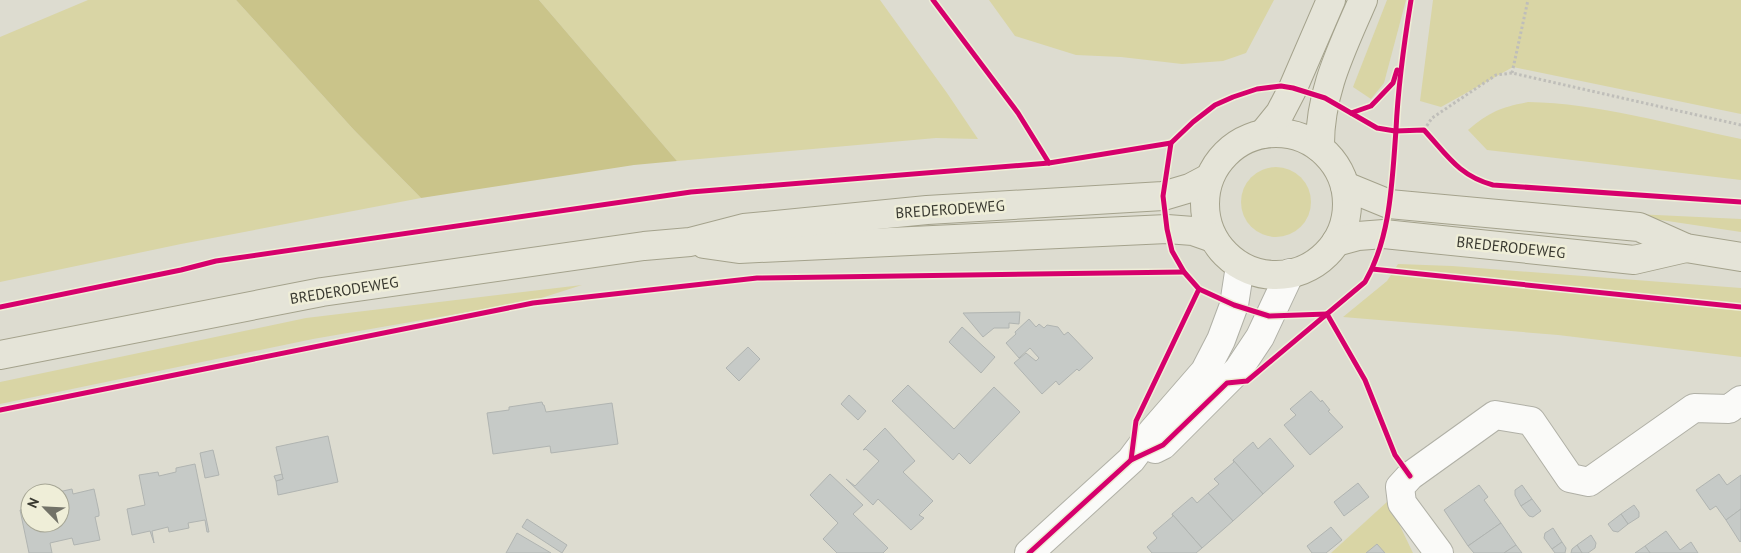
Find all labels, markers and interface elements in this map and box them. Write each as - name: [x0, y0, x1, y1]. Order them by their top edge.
- street label: BREDERODEWEG: [895, 196, 1005, 222]
- street label: BREDERODEWEG: [1456, 232, 1566, 262]
- street label: BREDERODEWEG: [288, 272, 400, 308]
- north arrow: [20, 483, 70, 533]
- text: N: [23, 495, 43, 511]

